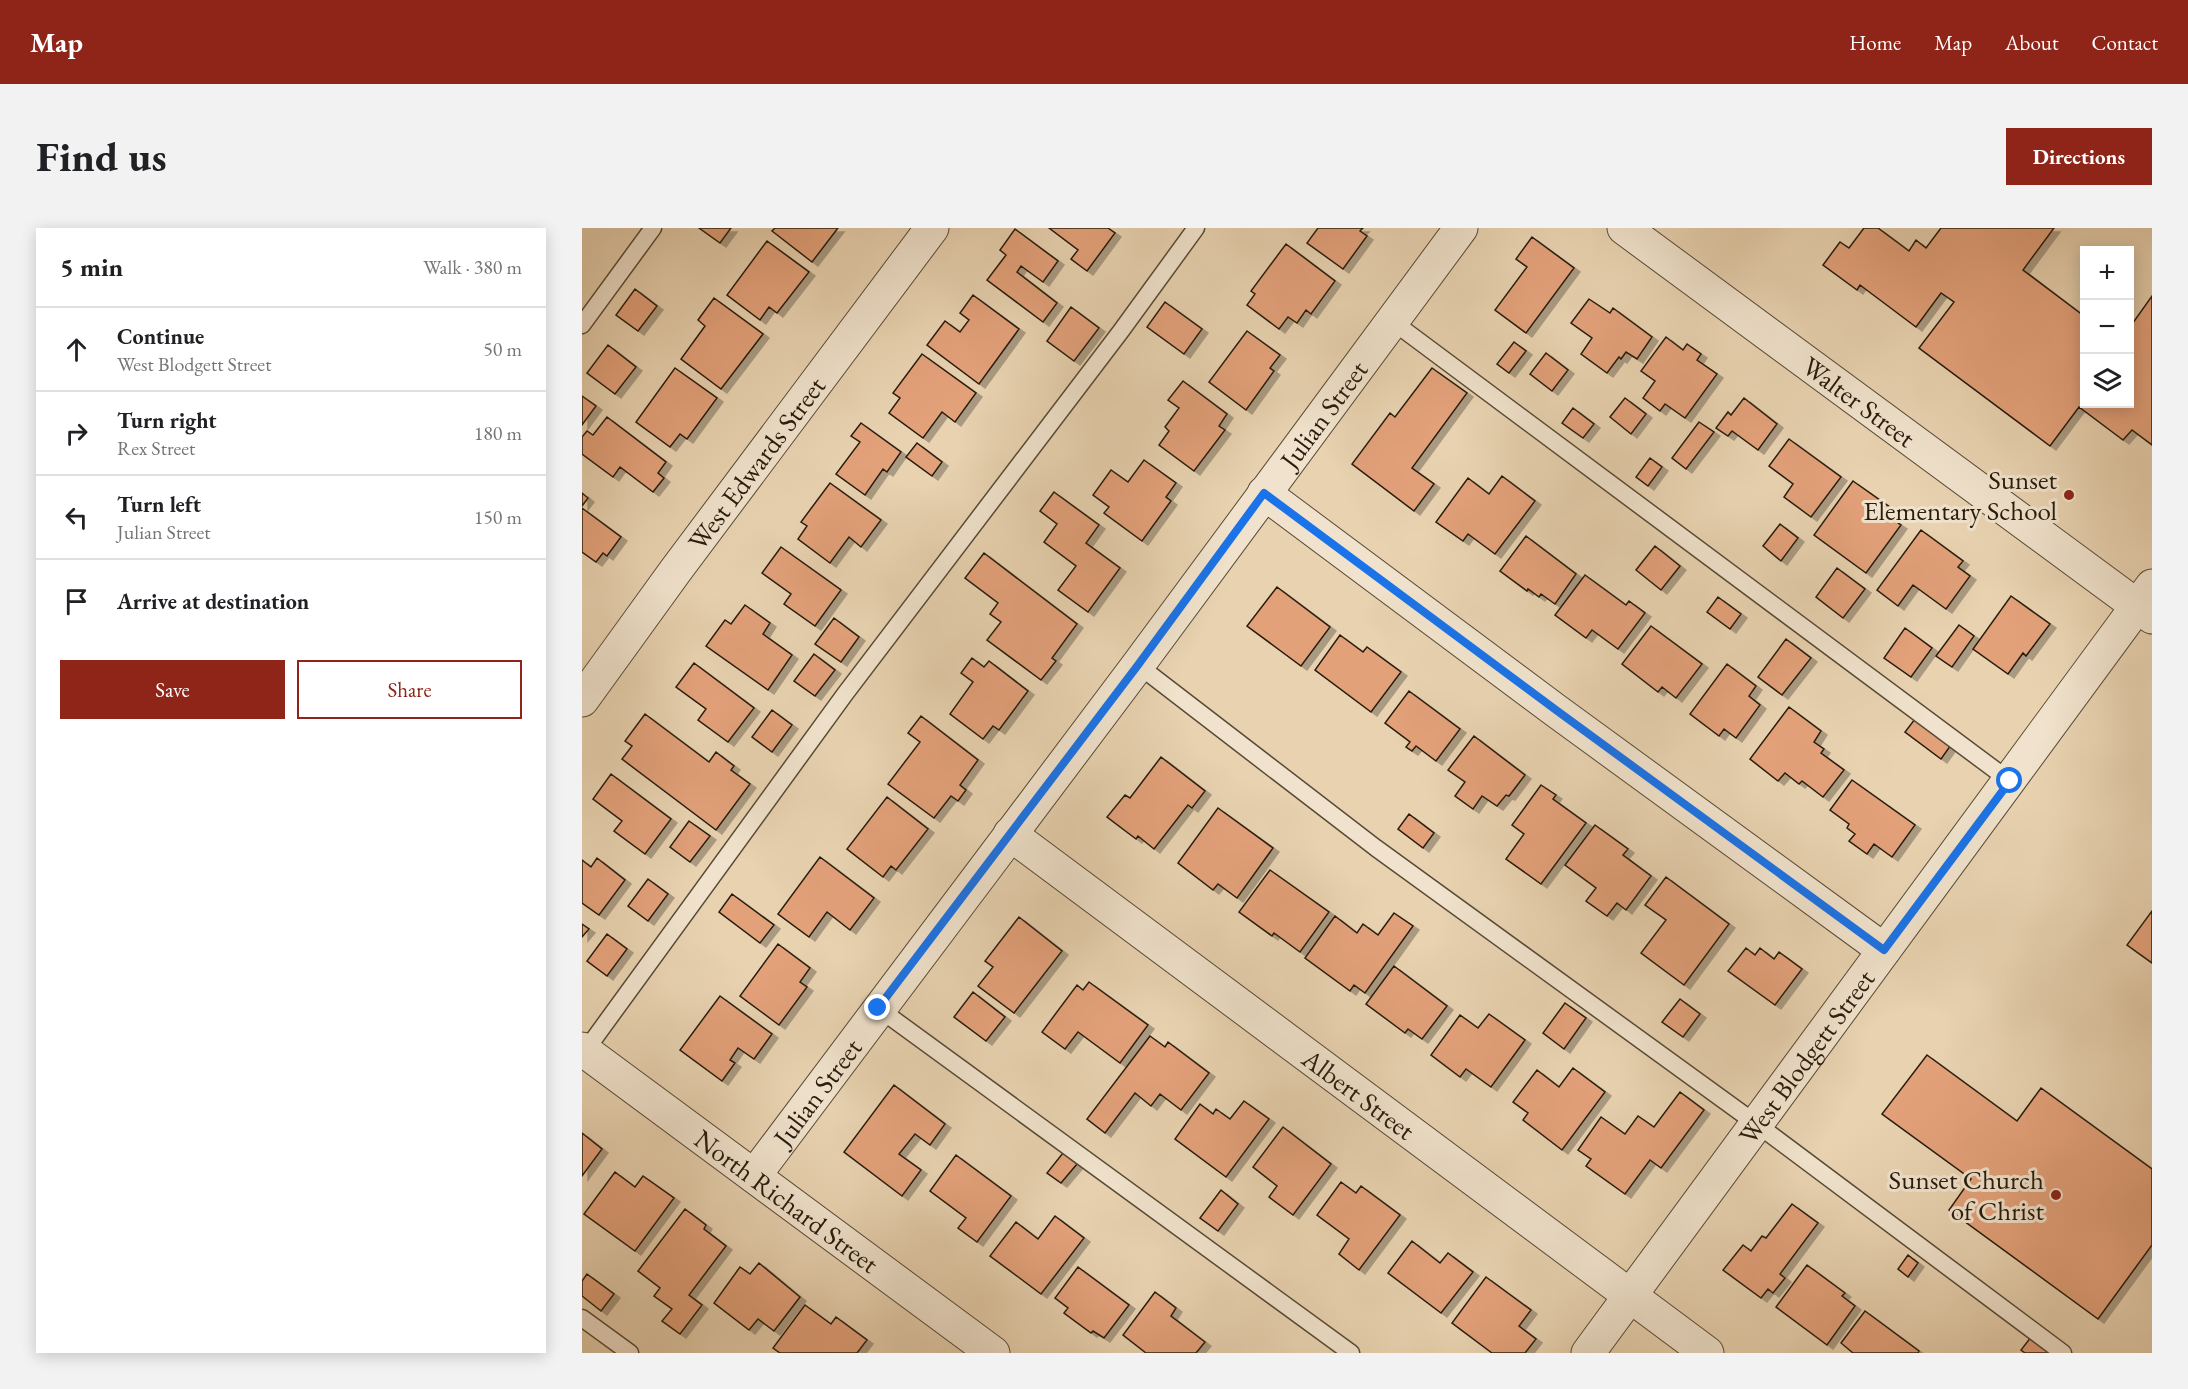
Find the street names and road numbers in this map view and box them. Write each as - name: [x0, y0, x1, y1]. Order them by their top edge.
- street label: Walter Street: [1796, 348, 1923, 455]
- street label: Julian Street: [1271, 353, 1375, 477]
- street label: West Edwards Street: [680, 369, 833, 557]
- street label: West Blodgett Street: [1730, 962, 1882, 1151]
- street label: Julian Street: [764, 1031, 869, 1155]
- street label: Albert Street: [1295, 1040, 1423, 1148]
- street label: North Richard Street: [688, 1121, 887, 1281]

